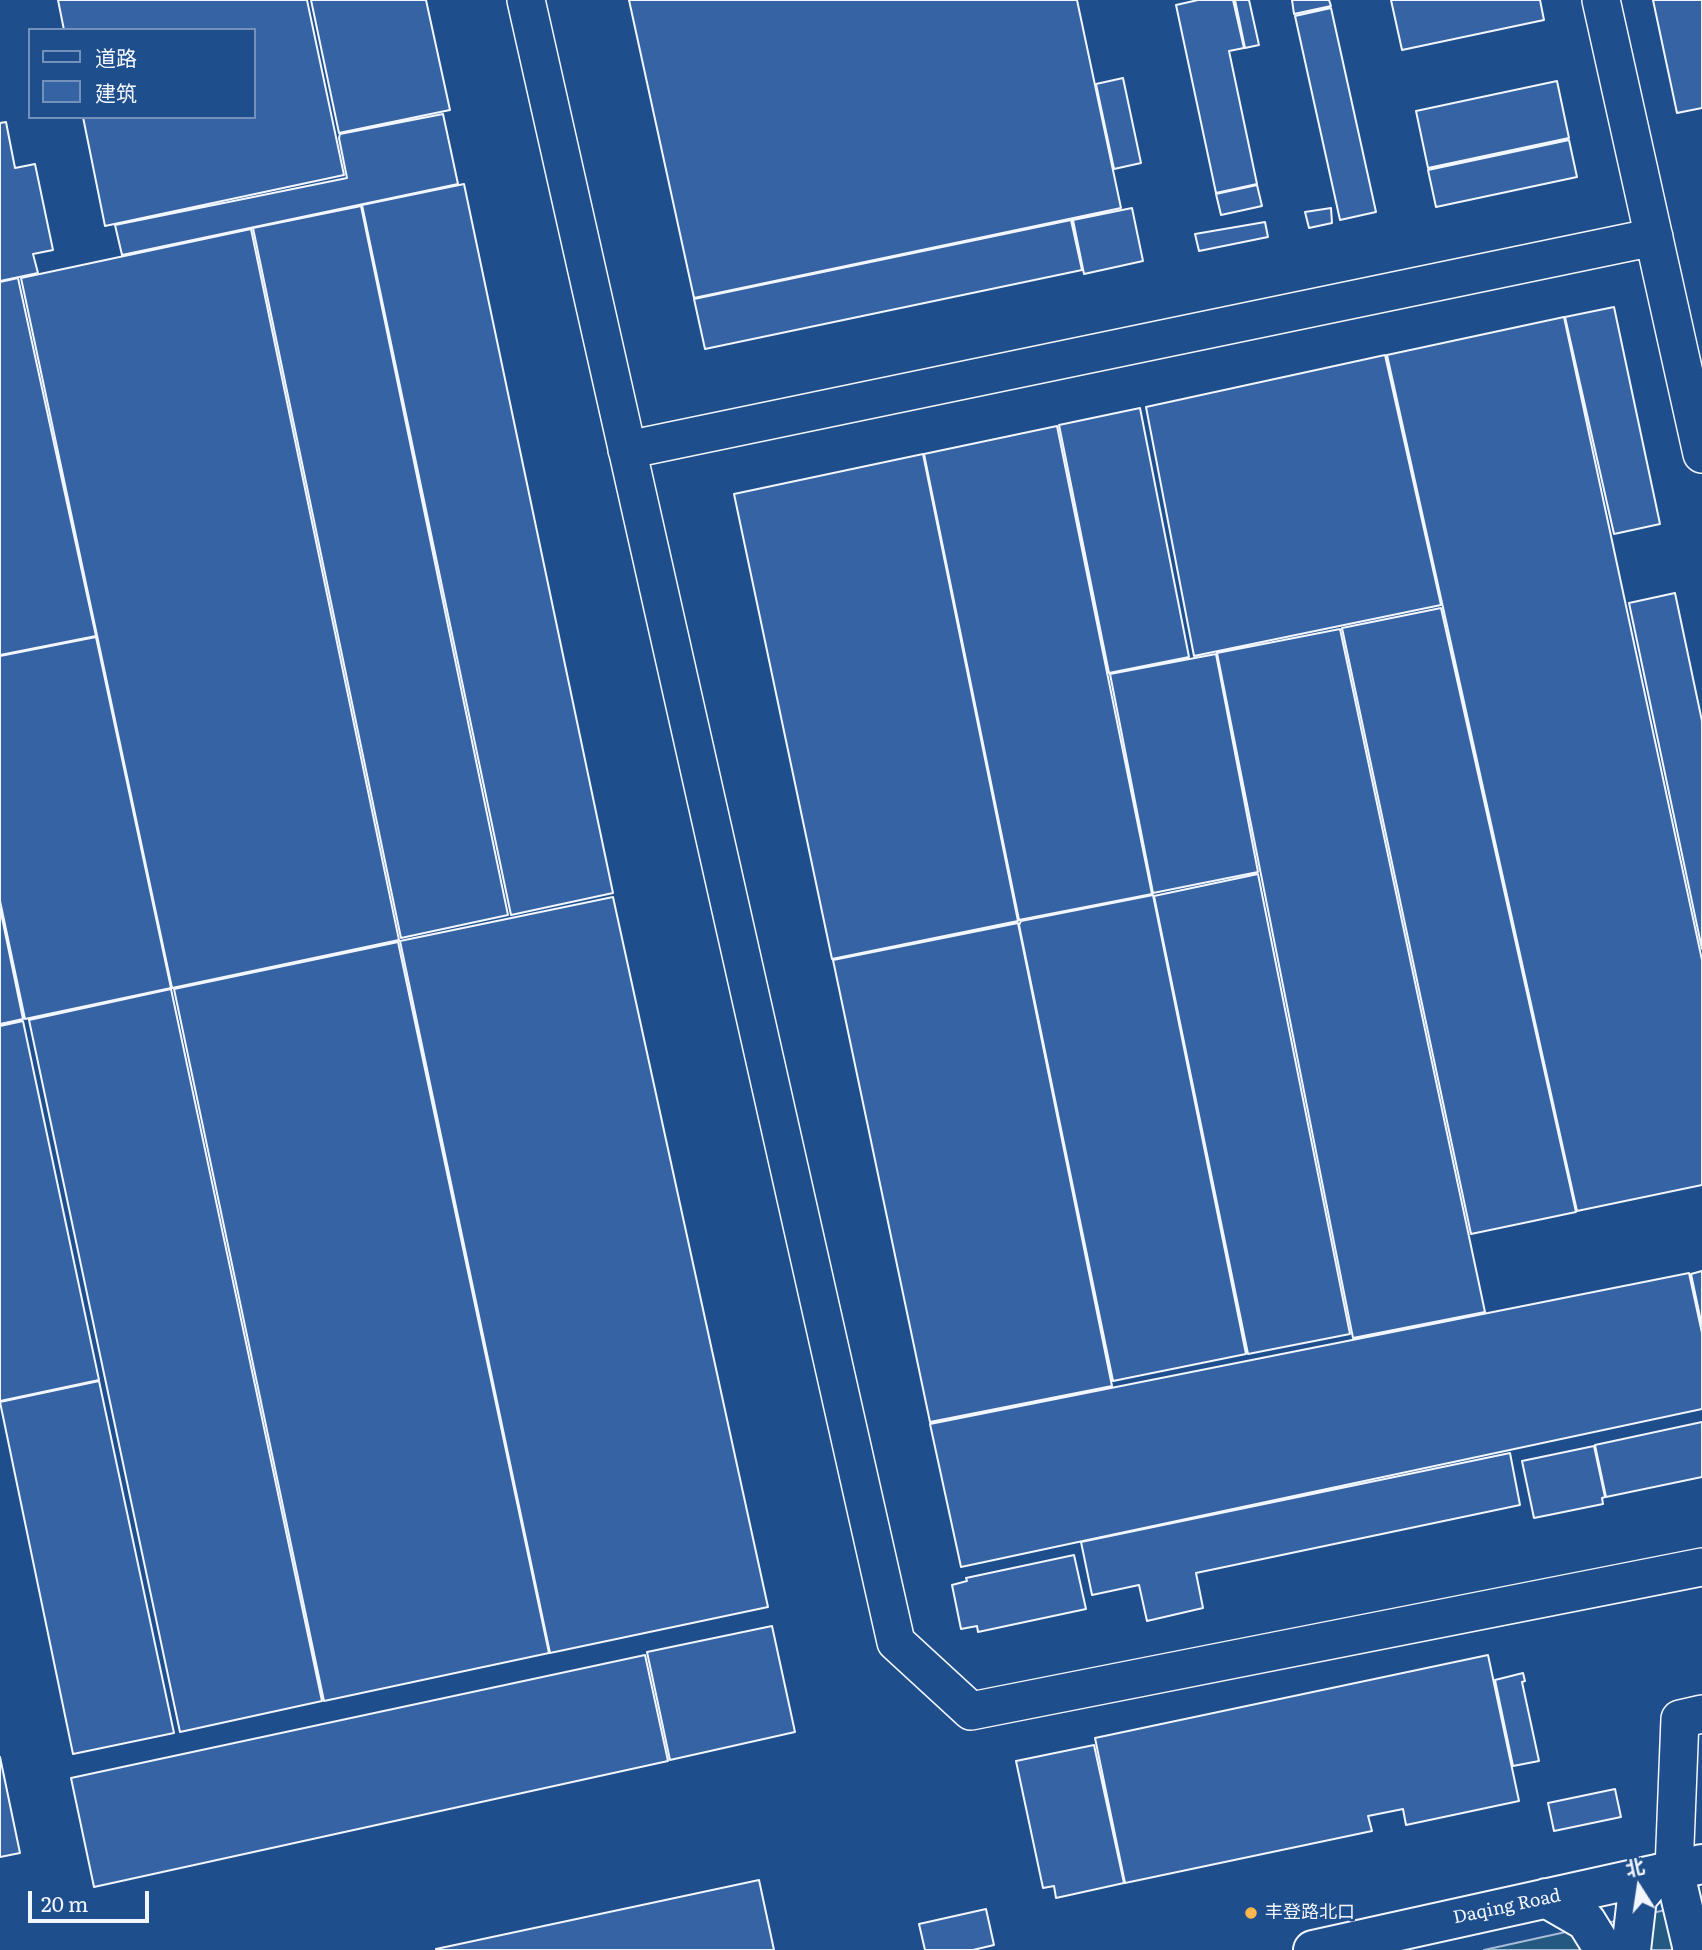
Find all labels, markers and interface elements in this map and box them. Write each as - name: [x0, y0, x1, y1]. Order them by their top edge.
- legend: [28, 28, 256, 119]
- text: 道路: [95, 41, 137, 72]
- text: 建筑: [95, 76, 137, 107]
- text: 北: [1622, 1851, 1647, 1882]
- north arrow: [1604, 1852, 1674, 1922]
- scale bar: [32, 1876, 152, 1920]
- street label: Daqing Road: [1451, 1885, 1563, 1929]
- text: 20 m: [41, 1887, 88, 1918]
- place label: 丰登路北口: [1265, 1902, 1355, 1924]
- marker: 丰登路北口: [1243, 1905, 1259, 1921]

